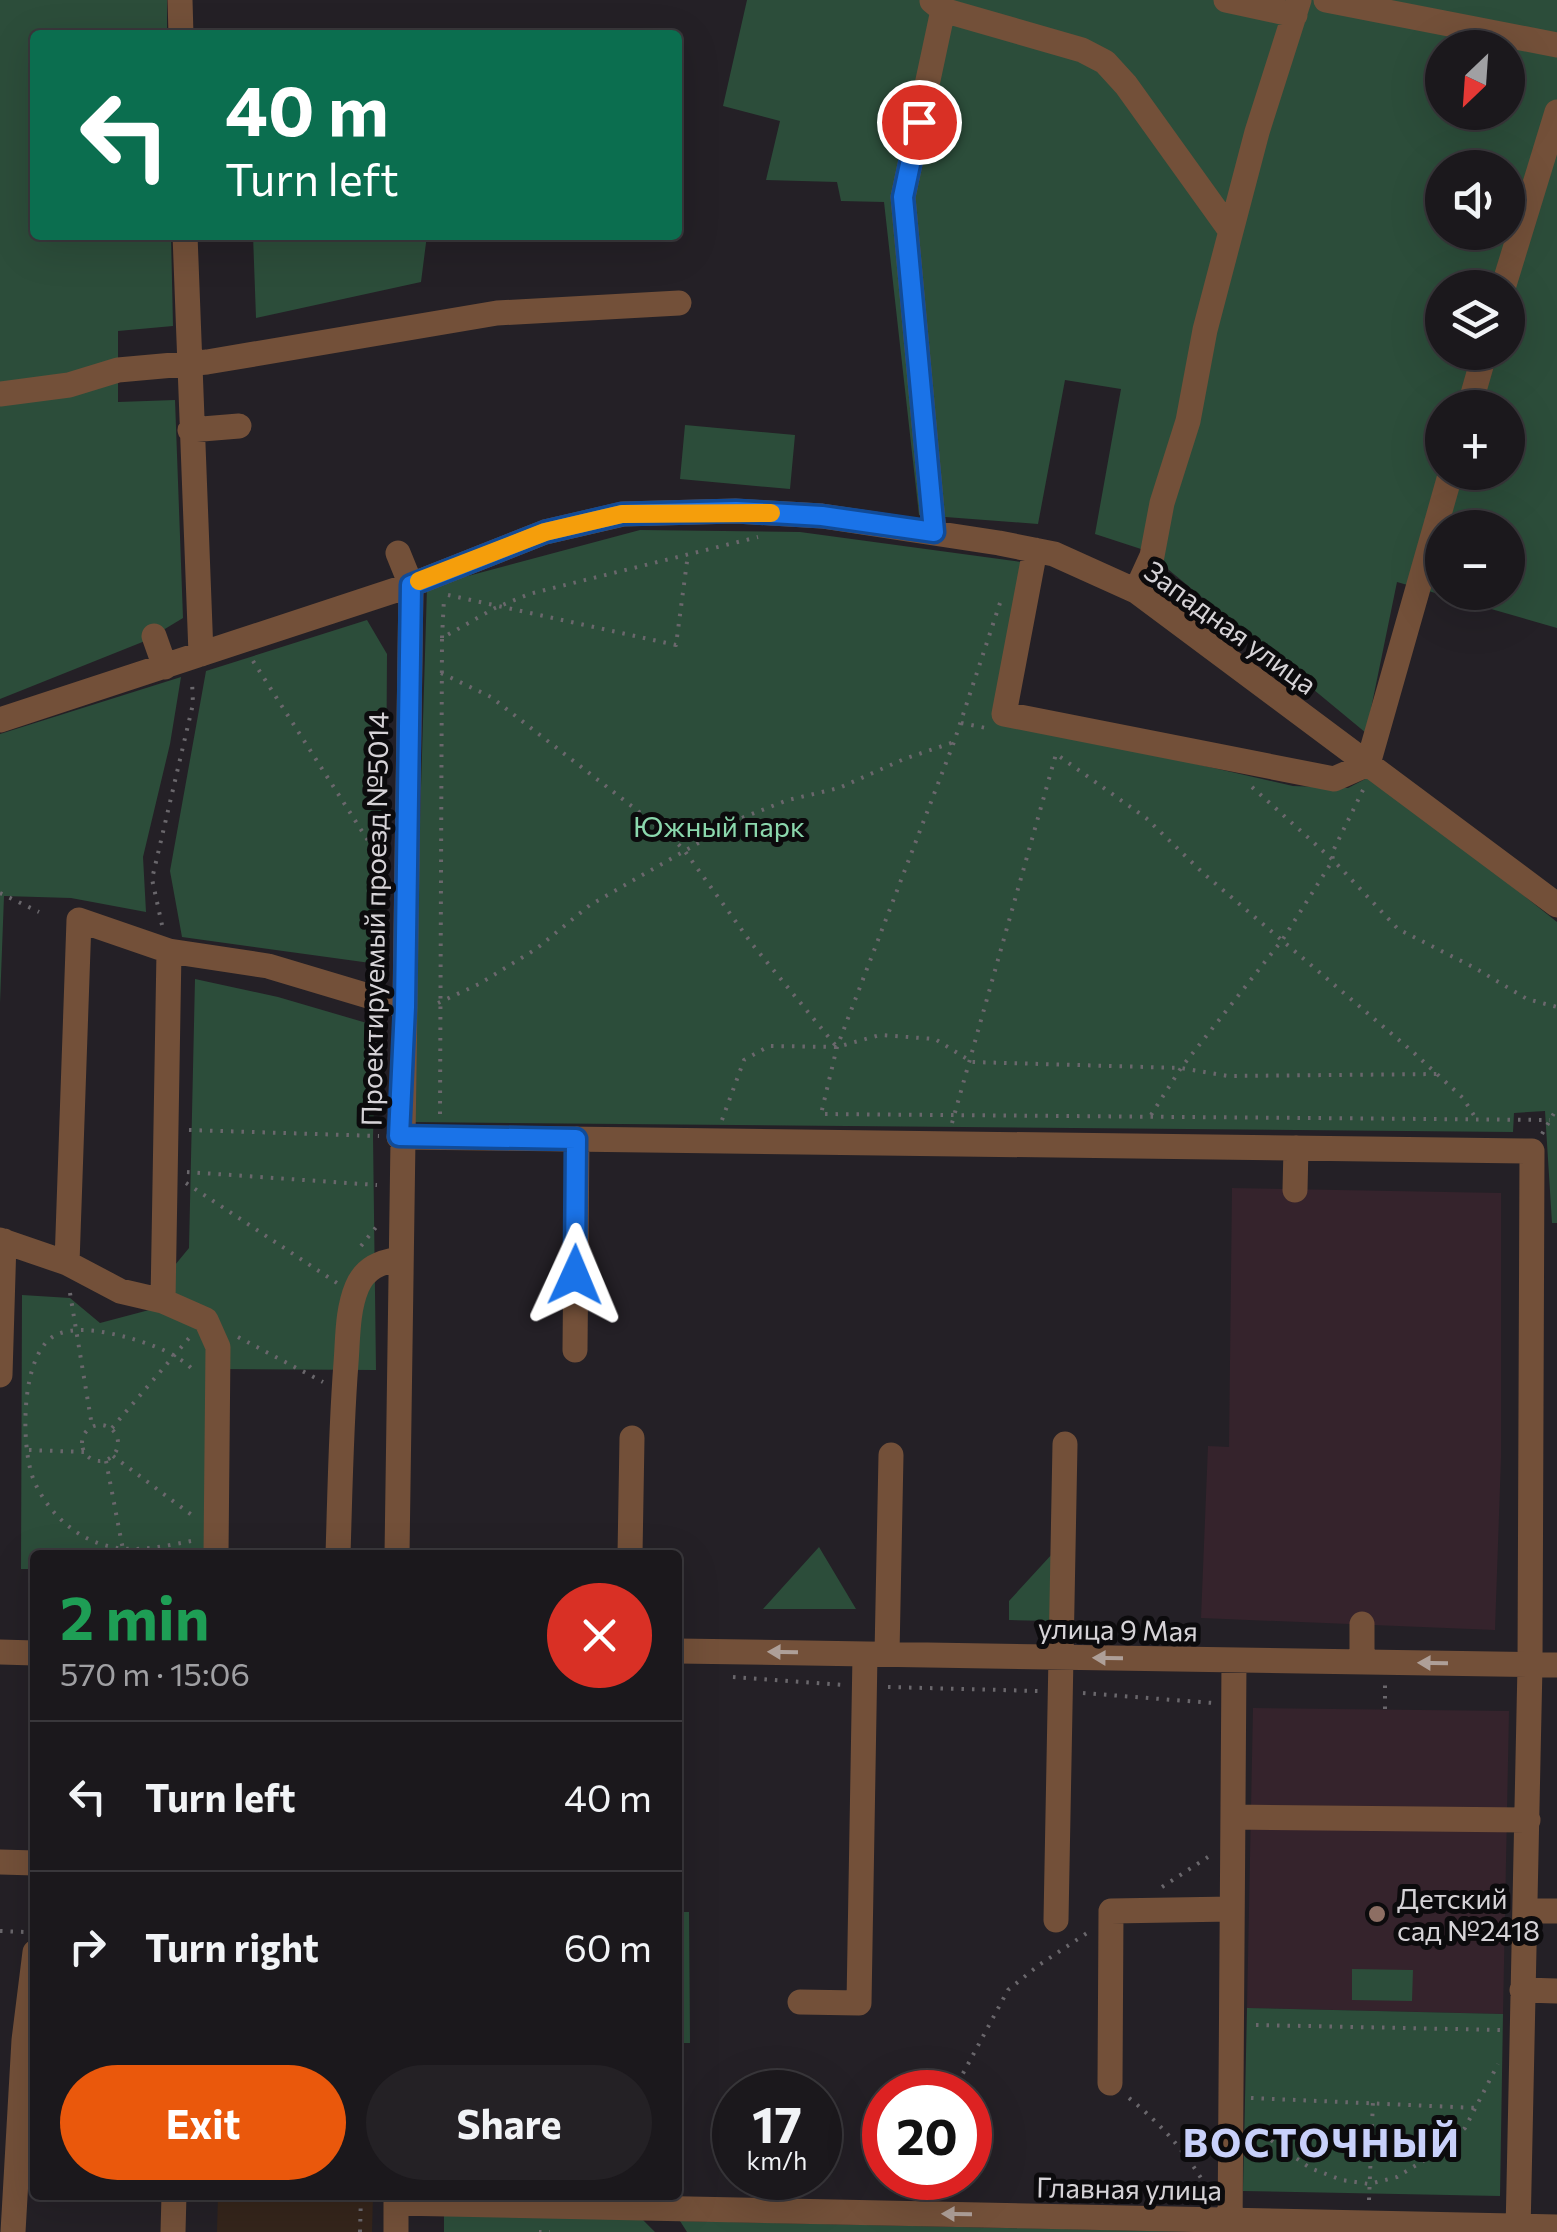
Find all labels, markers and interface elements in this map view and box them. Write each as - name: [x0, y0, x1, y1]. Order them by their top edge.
- north arrow: [1425, 30, 1525, 130]
- map controls: [1425, 30, 1525, 610]
- text: 40 m: [225, 65, 389, 150]
- icon: left: [60, 70, 190, 200]
- pin: [877, 80, 962, 165]
- icon: arrive: [892, 95, 947, 150]
- text: Turn left: [225, 150, 399, 205]
- button: sound: [1425, 150, 1525, 250]
- button: layers: [1425, 270, 1525, 370]
- button: +: [1425, 390, 1525, 490]
- button: −: [1425, 510, 1525, 610]
- street label: Западная улица: [1138, 553, 1324, 701]
- street label: Проектируемый проезд №5014: [353, 711, 395, 1126]
- park label: Южный парк: [633, 809, 805, 843]
- position arrow: [523, 1223, 627, 1327]
- text: 2 min: [60, 1579, 209, 1652]
- button: close: [547, 1583, 652, 1688]
- street label: улица 9 Мая: [1038, 1611, 1198, 1647]
- one-way arrow: [767, 1644, 799, 1660]
- one-way arrow: [1091, 1650, 1123, 1666]
- text: 570 m · 15:06: [60, 1653, 250, 1693]
- one-way arrow: [1416, 1655, 1448, 1671]
- icon: left: [60, 1769, 115, 1824]
- text: Turn left: [145, 1773, 296, 1820]
- text: 40 m: [564, 1773, 652, 1820]
- place label: Детский сад №2418: [1397, 1881, 1540, 1947]
- marker: Детский сад №2418: [1366, 1903, 1388, 1925]
- icon: right: [60, 1919, 115, 1974]
- text: Turn right: [145, 1923, 319, 1970]
- text: 60 m: [564, 1923, 652, 1970]
- button: Exit: [60, 2065, 346, 2180]
- button: Share: [366, 2065, 652, 2180]
- speed limit sign: 20: [862, 2070, 992, 2200]
- text: 17: [752, 2092, 802, 2153]
- district label: ВОСТОЧНЫЙ: [1183, 2118, 1461, 2165]
- text: km/h: [747, 2145, 807, 2175]
- street label: Главная улица: [1036, 2169, 1222, 2207]
- one-way arrow: [940, 2206, 972, 2222]

